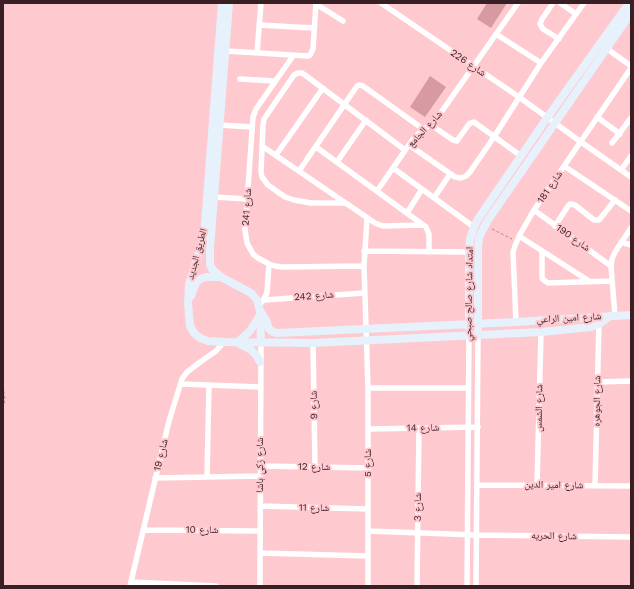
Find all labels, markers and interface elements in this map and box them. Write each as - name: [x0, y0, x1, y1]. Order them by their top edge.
- street label: شارع 226: [448, 47, 488, 79]
- street label: شارع الجامع: [405, 108, 445, 150]
- street label: شارع 181: [535, 169, 565, 205]
- street label: شارع 241: [240, 188, 254, 226]
- street label: شارع 190: [554, 222, 592, 254]
- street label: الطريق الجديد: [184, 227, 210, 281]
- street label: امتداد شارع صالح صبحي: [462, 247, 476, 341]
- street label: شارع 242: [294, 289, 334, 303]
- street label: شارع امين الراعي: [536, 310, 602, 326]
- street label: شارع الجوهره: [591, 375, 603, 427]
- street label: شارع الشمس: [533, 384, 545, 432]
- street label: شارع 9: [308, 391, 320, 419]
- street label: شارع 14: [407, 422, 439, 434]
- street label: شارع زكي باشا: [254, 437, 266, 493]
- street label: شارع 19: [151, 438, 171, 472]
- street label: شارع 5: [362, 449, 374, 477]
- street label: شارع 12: [298, 461, 330, 473]
- street label: شارع امير الدين: [524, 478, 584, 492]
- street label: شارع 3: [412, 493, 424, 521]
- street label: شارع 11: [299, 502, 329, 514]
- street label: شارع 10: [186, 524, 218, 536]
- street label: شارع الحريه: [531, 530, 577, 542]

